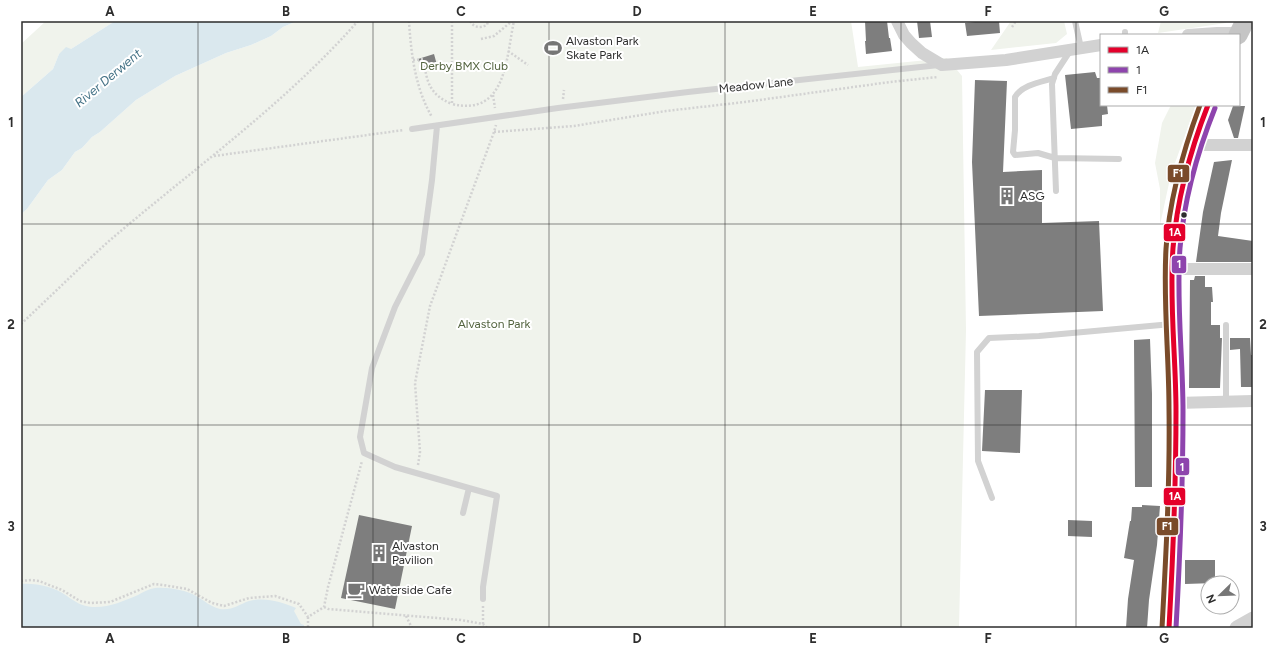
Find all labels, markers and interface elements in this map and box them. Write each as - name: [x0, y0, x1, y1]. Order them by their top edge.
- text: A: [105, 4, 115, 19]
- text: B: [282, 4, 290, 19]
- text: C: [456, 4, 466, 19]
- text: D: [632, 4, 642, 19]
- text: E: [809, 4, 817, 19]
- text: F: [984, 4, 992, 19]
- text: G: [1159, 4, 1169, 19]
- place label: Alvaston Park Skate Park: [566, 34, 639, 62]
- legend: [1100, 34, 1240, 106]
- sports icon: Alvaston Park Skate Park: [543, 38, 563, 58]
- text: 1A: [1136, 43, 1149, 57]
- water label: River Derwent: [72, 45, 145, 110]
- park label: Derby BMX Club: [420, 59, 508, 73]
- text: 1: [1136, 63, 1141, 77]
- street label: Meadow Lane: [718, 74, 794, 96]
- text: F1: [1136, 83, 1147, 97]
- text: 1: [8, 115, 14, 130]
- text: 1: [1260, 115, 1266, 130]
- line badge: F1: [1167, 164, 1190, 183]
- text: F1: [1173, 167, 1183, 180]
- building icon: ASG: [997, 186, 1017, 206]
- place label: ASG: [1020, 189, 1045, 203]
- unlabelled marker: [1179, 210, 1189, 220]
- line badge: 1A: [1163, 223, 1186, 242]
- text: 1A: [1169, 226, 1181, 239]
- line badge: 1: [1171, 255, 1187, 274]
- text: 1: [1177, 258, 1181, 271]
- text: 2: [7, 317, 15, 332]
- park label: Alvaston Park: [458, 317, 530, 331]
- text: 2: [1259, 317, 1267, 332]
- line badge: 1: [1175, 457, 1190, 476]
- text: 1: [1180, 461, 1184, 474]
- line badge: 1A: [1163, 487, 1186, 506]
- text: 1A: [1169, 490, 1181, 503]
- line badge: F1: [1156, 517, 1179, 536]
- text: 3: [7, 519, 15, 534]
- text: 3: [1259, 519, 1267, 534]
- text: F1: [1162, 520, 1172, 533]
- place label: Alvaston Pavilion: [392, 539, 439, 567]
- building icon: Alvaston Pavilion: [369, 543, 389, 563]
- north arrow: [1200, 575, 1240, 615]
- cafe icon: Waterside Cafe: [346, 580, 366, 600]
- place label: Waterside Cafe: [369, 583, 452, 597]
- text: N: [1204, 592, 1219, 605]
- text: A: [105, 631, 115, 646]
- text: B: [282, 631, 290, 646]
- text: C: [456, 631, 466, 646]
- text: D: [632, 631, 642, 646]
- text: E: [809, 631, 817, 646]
- text: F: [984, 631, 992, 646]
- text: G: [1159, 631, 1169, 646]

